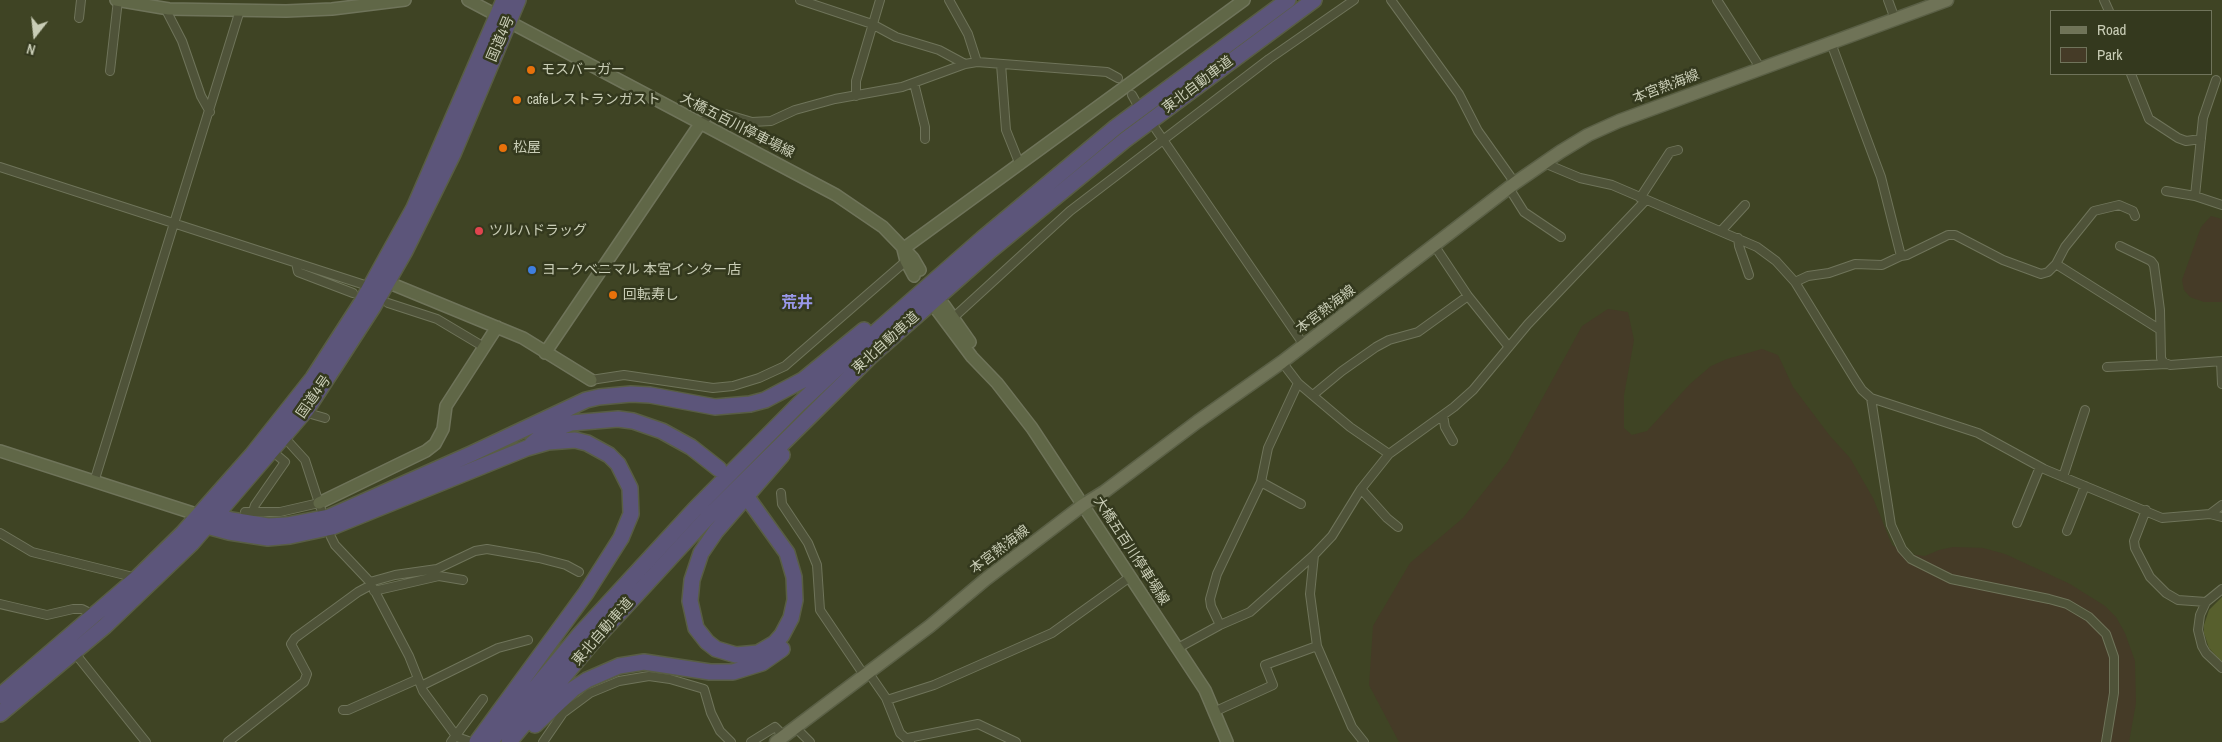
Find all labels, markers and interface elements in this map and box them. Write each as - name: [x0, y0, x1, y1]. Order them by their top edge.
- north arrow: [10, 10, 60, 60]
- legend: [2050, 10, 2212, 75]
- street label: 国道4号: [484, 13, 518, 65]
- text: Road: [2097, 19, 2126, 40]
- text: N: [24, 40, 37, 59]
- text: Park: [2097, 44, 2122, 65]
- street label: 東北自動車道: [1159, 53, 1237, 117]
- place label: モスバーガー: [541, 62, 625, 78]
- marker: モスバーガー: [525, 64, 537, 76]
- street label: 本宮熱海線: [1630, 67, 1702, 107]
- street label: 大橋五百川停車場線: [677, 90, 797, 162]
- place label: cafeレストランガスト: [527, 92, 661, 108]
- marker: cafeレストランガスト: [511, 94, 523, 106]
- place label: 松屋: [513, 140, 541, 156]
- marker: 松屋: [497, 142, 509, 154]
- place label: ツルハドラッグ: [489, 223, 587, 239]
- marker: ツルハドラッグ: [473, 225, 485, 237]
- place label: ヨークベニマル 本宮インター店: [542, 262, 741, 278]
- marker: ヨークベニマル 本宮インター店: [526, 264, 538, 276]
- street label: 本宮熱海線: [1293, 282, 1359, 338]
- place label: 回転寿し: [623, 287, 679, 303]
- marker: 回転寿し: [607, 289, 619, 301]
- district label: 荒井: [781, 294, 813, 314]
- street label: 東北自動車道: [849, 309, 923, 377]
- street label: 国道4号: [293, 372, 335, 422]
- street label: 大橋五百川停車場線: [1090, 494, 1172, 608]
- street label: 本宮熱海線: [967, 522, 1033, 578]
- street label: 東北自動車道: [569, 595, 637, 669]

